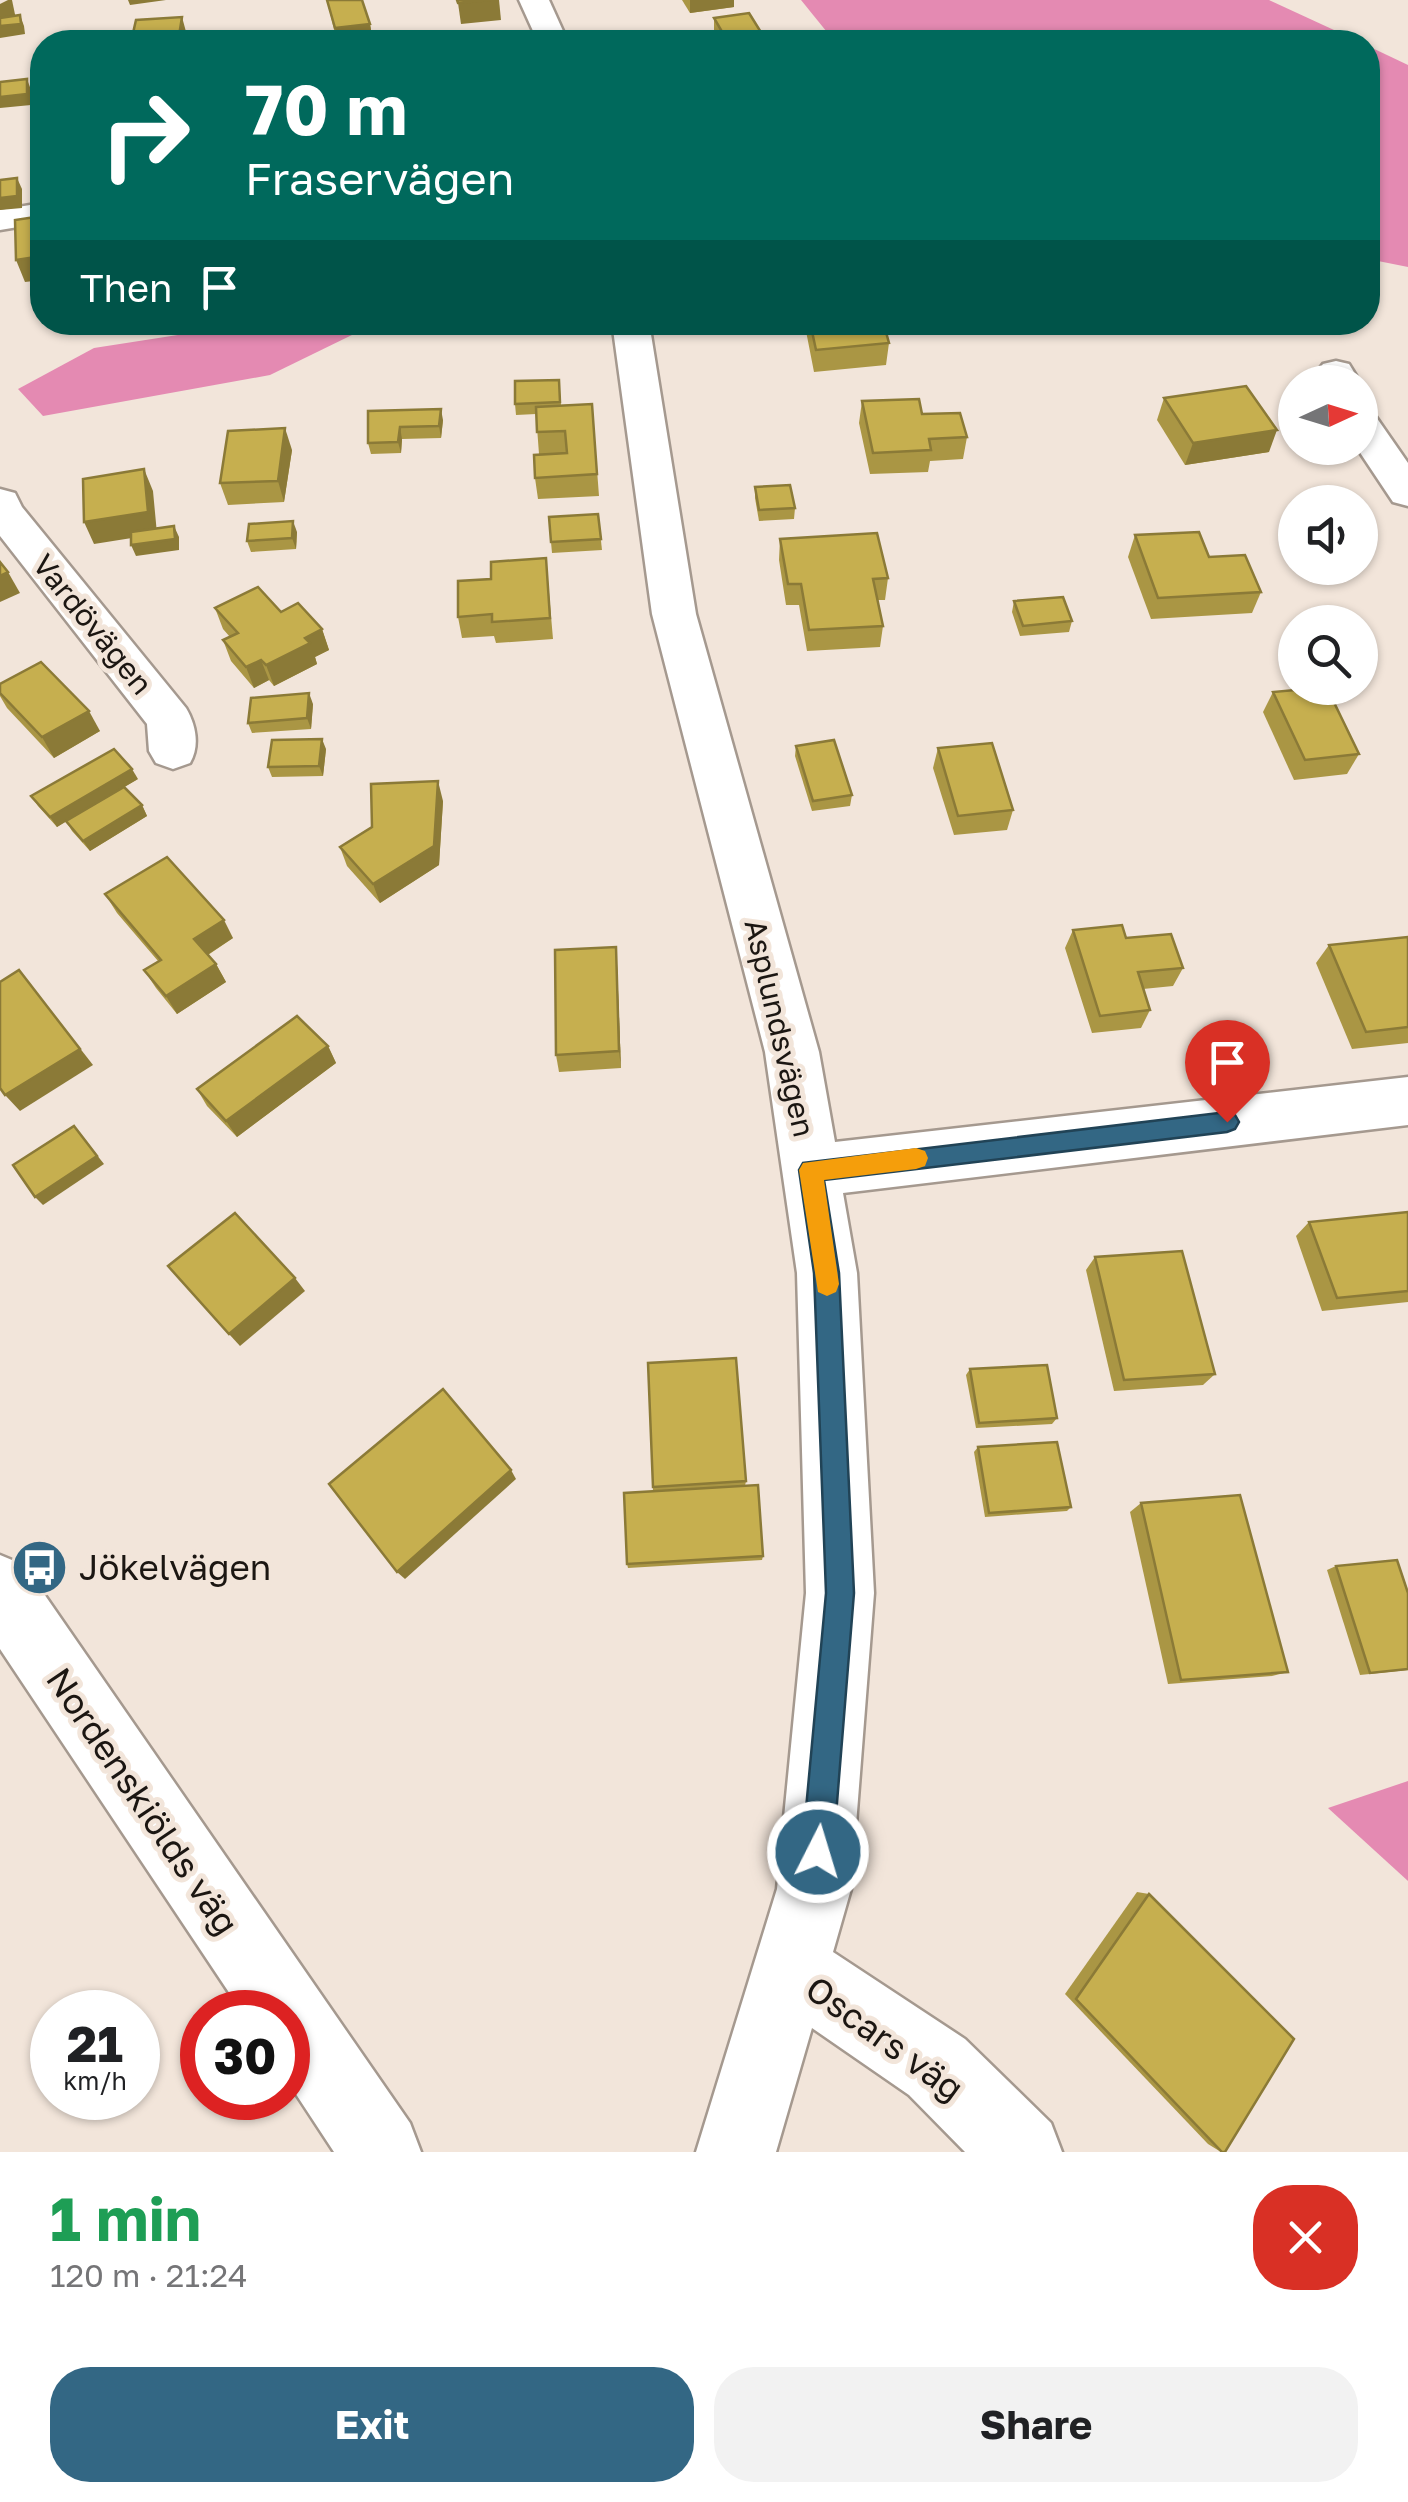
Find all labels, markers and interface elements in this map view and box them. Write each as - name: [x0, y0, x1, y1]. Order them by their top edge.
- text: 70 m: [245, 66, 407, 150]
- icon: right: [80, 70, 210, 200]
- text: Fraservägen: [245, 151, 514, 205]
- icon: arrive: [192, 260, 247, 315]
- text: Then: [80, 265, 172, 310]
- north arrow: [1278, 365, 1378, 465]
- map controls: [1278, 365, 1378, 705]
- button: sound: [1278, 485, 1378, 585]
- street label: Vardövägen: [26, 547, 160, 701]
- button: search: [1278, 605, 1378, 705]
- street label: Asplundsvägen: [737, 916, 823, 1140]
- pin: [1185, 1020, 1270, 1123]
- icon: arrive: [1200, 1035, 1255, 1090]
- bus stop icon: Jökelvägen: [10, 1537, 70, 1597]
- place label: Jökelvägen: [79, 1546, 271, 1588]
- street label: Nordenskiölds väg: [38, 1660, 248, 1942]
- position arrow: [766, 1800, 870, 1904]
- street label: Oscars väg: [798, 1967, 972, 2109]
- speed limit sign: 30: [180, 1990, 310, 2120]
- text: 21: [67, 2013, 123, 2073]
- text: km/h: [63, 2065, 127, 2096]
- text: 1 min: [50, 2182, 201, 2254]
- button: close: [1253, 2185, 1358, 2290]
- text: 120 m · 21:24: [50, 2256, 248, 2294]
- button: Exit: [50, 2367, 694, 2482]
- button: Share: [714, 2367, 1358, 2482]

